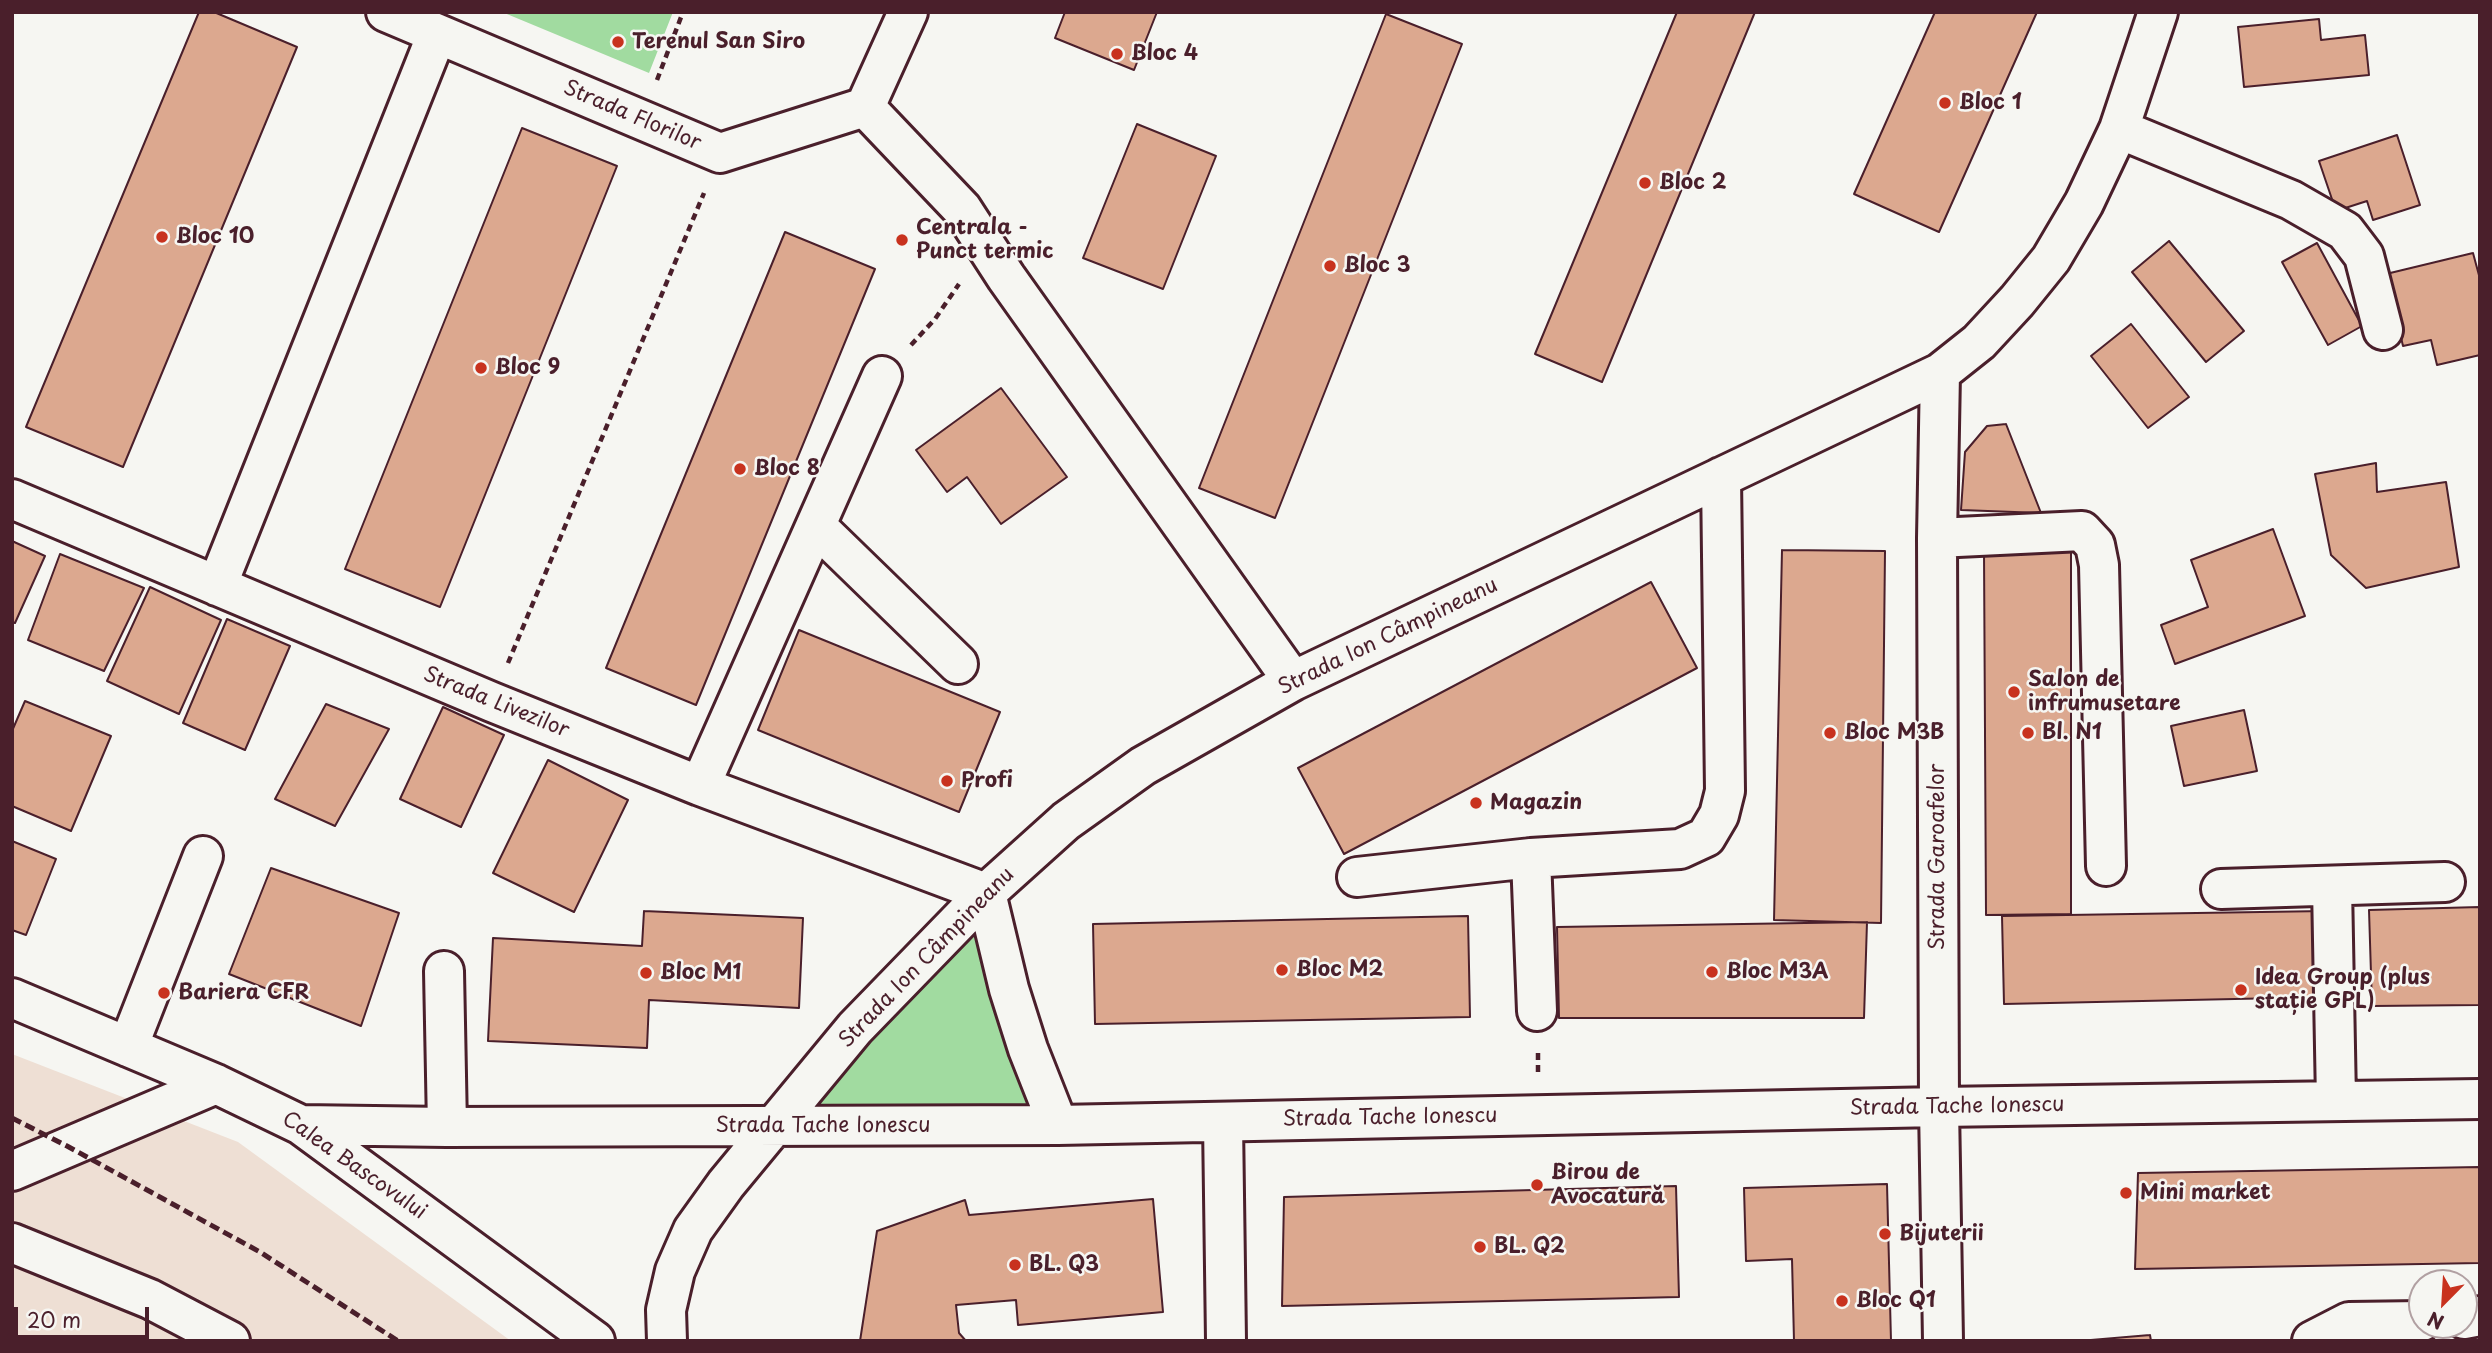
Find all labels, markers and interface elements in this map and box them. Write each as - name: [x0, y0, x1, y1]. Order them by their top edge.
- place label: Terenul San Siro: [632, 29, 805, 55]
- marker: Terenul San Siro: [610, 34, 626, 50]
- place label: Bloc 4: [1131, 41, 1198, 67]
- marker: Bloc 4: [1109, 46, 1125, 62]
- street label: Strada Florilor: [559, 76, 705, 156]
- place label: Bloc 1: [1959, 90, 2022, 116]
- marker: Bloc 1: [1937, 95, 1953, 111]
- place label: Bloc 2: [1659, 170, 1726, 196]
- marker: Bloc 2: [1637, 175, 1653, 191]
- place label: Centrala - Punct termic: [916, 215, 1054, 265]
- place label: Bloc 10: [176, 224, 254, 250]
- marker: Bloc 10: [154, 229, 170, 245]
- marker: Centrala - Punct termic: [894, 232, 910, 248]
- place label: Bloc 3: [1344, 253, 1410, 279]
- marker: Bloc 3: [1322, 258, 1338, 274]
- place label: Bloc 9: [495, 355, 560, 381]
- marker: Bloc 9: [473, 360, 489, 376]
- place label: Bloc 8: [754, 456, 820, 482]
- marker: Bloc 8: [732, 461, 748, 477]
- street label: Strada Ion Câmpineanu: [1274, 573, 1502, 701]
- street label: Strada Livezilor: [419, 662, 573, 744]
- place label: Salon de infrumusetare: [2028, 667, 2181, 717]
- marker: Salon de infrumusetare: [2006, 684, 2022, 700]
- place label: Bloc M3B: [1844, 720, 1945, 746]
- place label: Bl. N1: [2042, 720, 2102, 746]
- marker: Bloc M3B: [1822, 725, 1838, 741]
- marker: Bl. N1: [2020, 725, 2036, 741]
- street label: Strada Garoafelor: [1925, 764, 1951, 950]
- place label: Profi: [961, 768, 1013, 794]
- marker: Profi: [939, 773, 955, 789]
- place label: Magazin: [1490, 790, 1582, 816]
- marker: Magazin: [1468, 795, 1484, 811]
- street label: Strada Ion Câmpineanu: [834, 863, 1020, 1053]
- place label: Bloc M2: [1296, 957, 1383, 983]
- place label: Bloc M3A: [1726, 959, 1828, 985]
- place label: Bloc M1: [660, 960, 741, 986]
- marker: Bloc M2: [1274, 962, 1290, 978]
- marker: Bloc M3A: [1704, 964, 1720, 980]
- marker: Bloc M1: [638, 965, 654, 981]
- place label: Idea Group (plus stație GPL): [2255, 965, 2430, 1015]
- place label: Bariera CFR: [178, 980, 309, 1006]
- marker: Idea Group (plus stație GPL): [2233, 982, 2249, 998]
- marker: Bariera CFR: [156, 985, 172, 1001]
- street label: Strada Tache Ionescu: [1849, 1093, 2065, 1121]
- street label: Strada Tache Ionescu: [1282, 1104, 1498, 1132]
- street label: Calea Bascovului: [277, 1107, 431, 1225]
- street label: Strada Tache Ionescu: [716, 1113, 930, 1139]
- place label: Birou de Avocatură: [1551, 1160, 1665, 1210]
- marker: Birou de Avocatură: [1529, 1177, 1545, 1193]
- place label: Mini market: [2140, 1180, 2271, 1206]
- marker: Mini market: [2118, 1185, 2134, 1201]
- place label: Bijuterii: [1899, 1221, 1984, 1247]
- marker: Bijuterii: [1877, 1226, 1893, 1242]
- place label: BL. Q2: [1494, 1234, 1565, 1260]
- marker: BL. Q2: [1472, 1239, 1488, 1255]
- place label: BL. Q3: [1029, 1252, 1099, 1278]
- marker: BL. Q3: [1007, 1257, 1023, 1273]
- north arrow: [2408, 1269, 2478, 1339]
- place label: Bloc Q1: [1856, 1288, 1936, 1314]
- marker: Bloc Q1: [1834, 1293, 1850, 1309]
- scale bar: [18, 1294, 152, 1338]
- text: 20 m: [27, 1303, 81, 1335]
- text: N: [2423, 1306, 2448, 1337]

